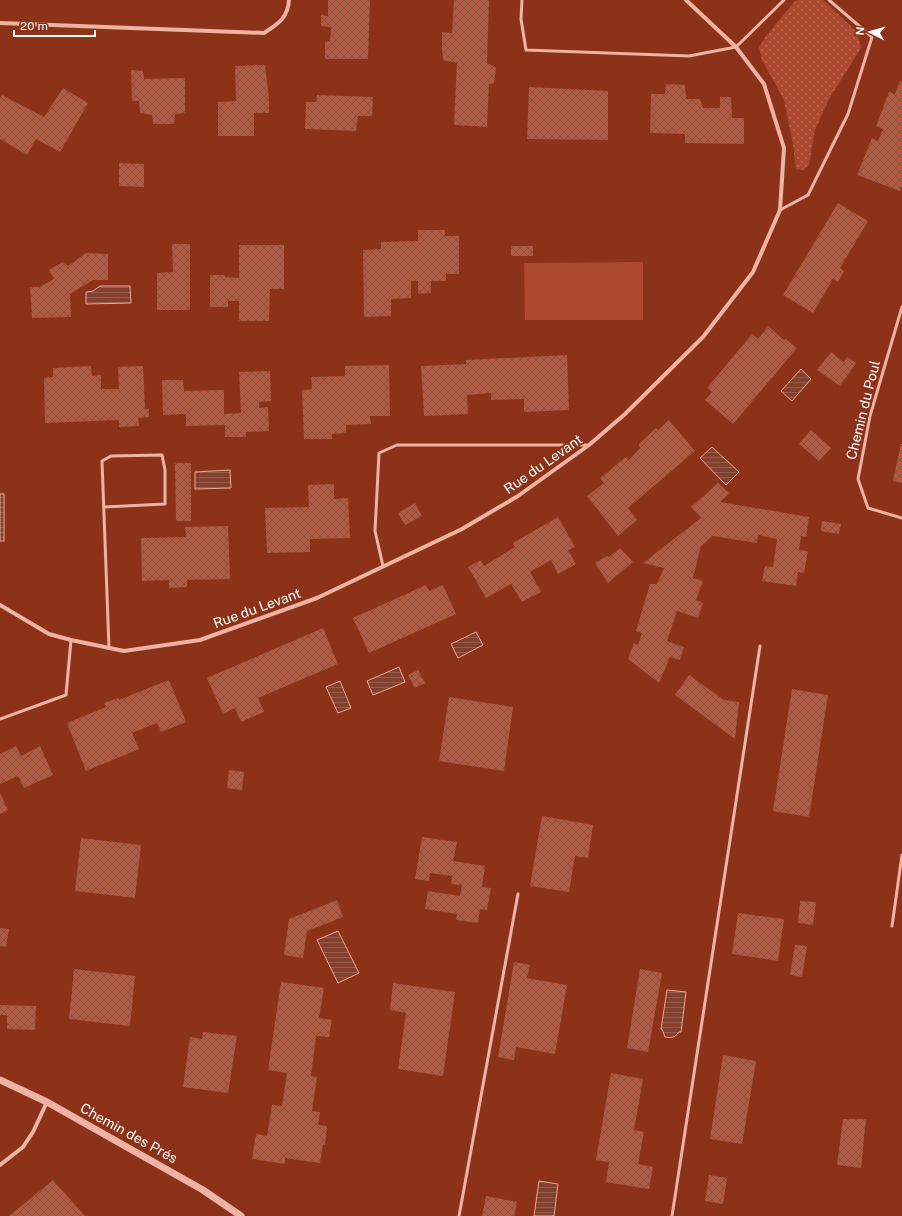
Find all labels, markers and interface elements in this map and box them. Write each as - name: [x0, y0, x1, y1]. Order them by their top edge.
- scale bar: [14, 12, 95, 38]
- north arrow: [850, 12, 890, 52]
- text: 20 m: [20, 19, 48, 33]
- text: N: [854, 26, 866, 36]
- street label: Chemin du Poul: [843, 359, 883, 461]
- street label: Rue du Levant: [501, 431, 585, 497]
- street label: Rue du Levant: [211, 585, 303, 631]
- street label: Chemin des Prés: [78, 1100, 180, 1166]

